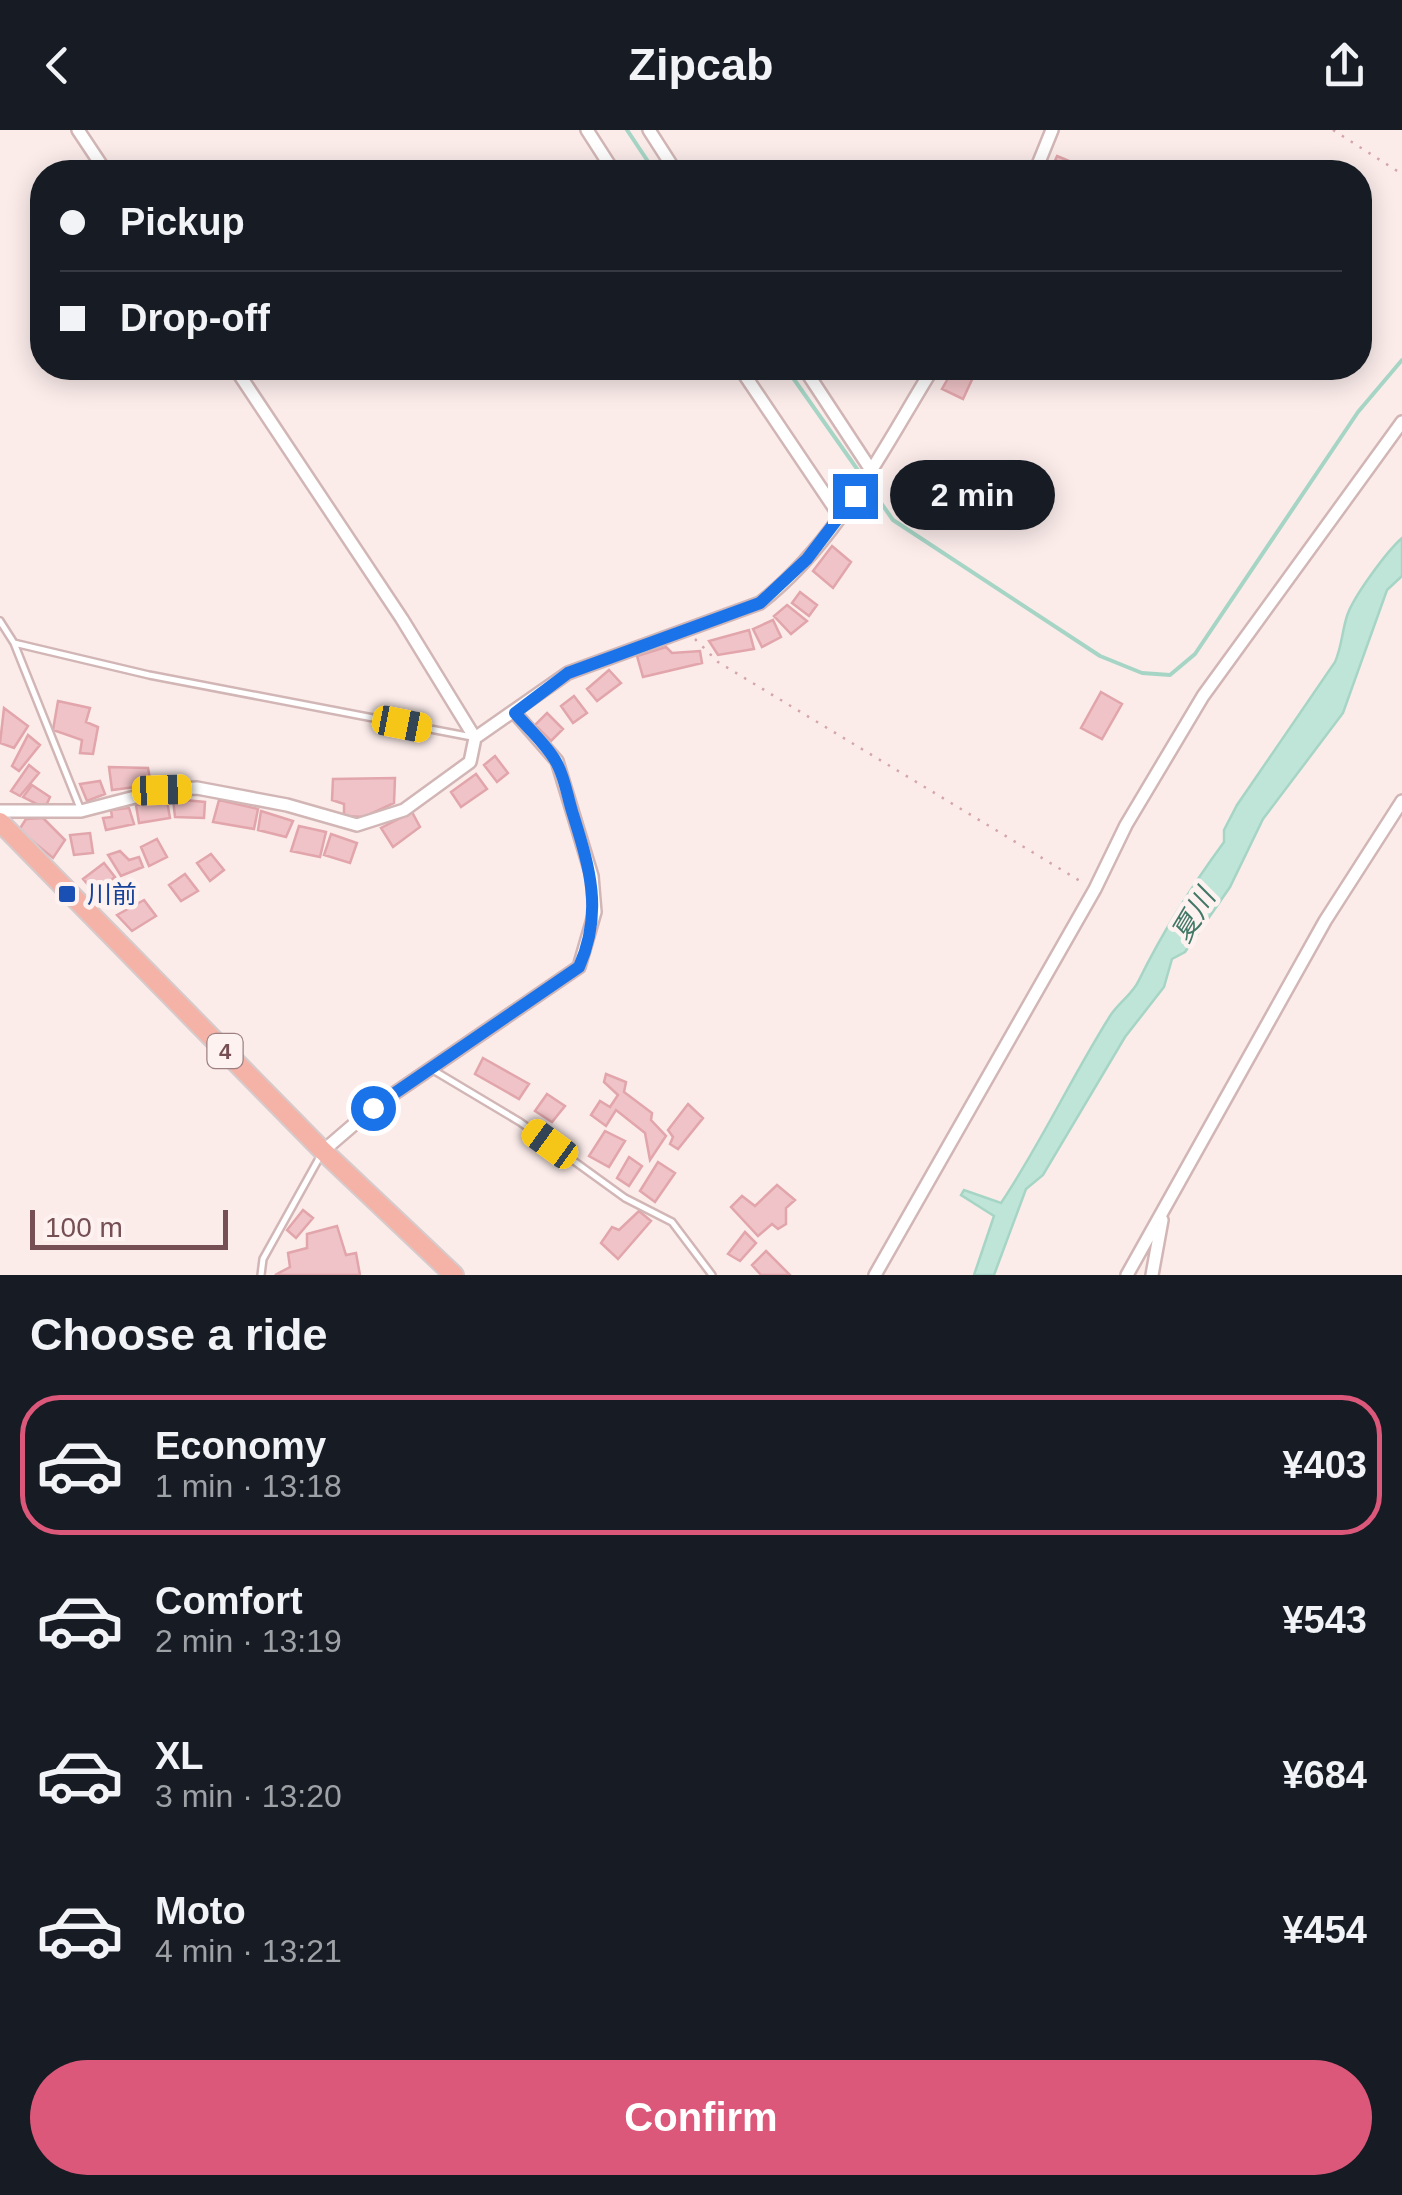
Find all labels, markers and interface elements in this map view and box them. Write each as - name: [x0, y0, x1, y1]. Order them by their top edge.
- icon: back: [30, 38, 85, 93]
- icon: share: [1317, 38, 1372, 93]
- text: Zipcab: [628, 39, 774, 90]
- text: Pickup: [120, 201, 245, 243]
- text: Drop-off: [120, 297, 270, 339]
- callout: 2 min: [890, 461, 1055, 531]
- route end: [833, 474, 878, 519]
- text: 2 min: [931, 477, 1014, 513]
- car: [370, 704, 434, 744]
- car: [131, 774, 193, 806]
- place label: 川前: [87, 880, 137, 908]
- water label: 夏川: [1166, 881, 1223, 947]
- marker: 川前: [56, 883, 78, 905]
- road number: 4: [208, 1034, 242, 1068]
- route start: [351, 1086, 396, 1131]
- car: [517, 1114, 583, 1174]
- scale bar: [30, 1205, 228, 1250]
- text: 100 m: [45, 1212, 123, 1243]
- text: Choose a ride: [30, 1309, 328, 1360]
- icon: car: [35, 1420, 125, 1510]
- text: Economy: [155, 1425, 326, 1467]
- text: ¥403: [1282, 1444, 1367, 1486]
- text: 1 min · 13:18: [155, 1468, 342, 1504]
- icon: car: [35, 1575, 125, 1665]
- text: Comfort: [155, 1580, 303, 1622]
- text: ¥543: [1282, 1599, 1367, 1641]
- text: 2 min · 13:19: [155, 1623, 342, 1659]
- icon: car: [35, 1730, 125, 1820]
- text: XL: [155, 1735, 204, 1777]
- text: ¥684: [1282, 1754, 1367, 1796]
- text: 3 min · 13:20: [155, 1778, 342, 1814]
- icon: car: [35, 1885, 125, 1975]
- text: Moto: [155, 1890, 246, 1932]
- text: ¥454: [1282, 1909, 1367, 1951]
- text: 4 min · 13:21: [155, 1933, 342, 1969]
- button: Confirm: [30, 2060, 1372, 2175]

